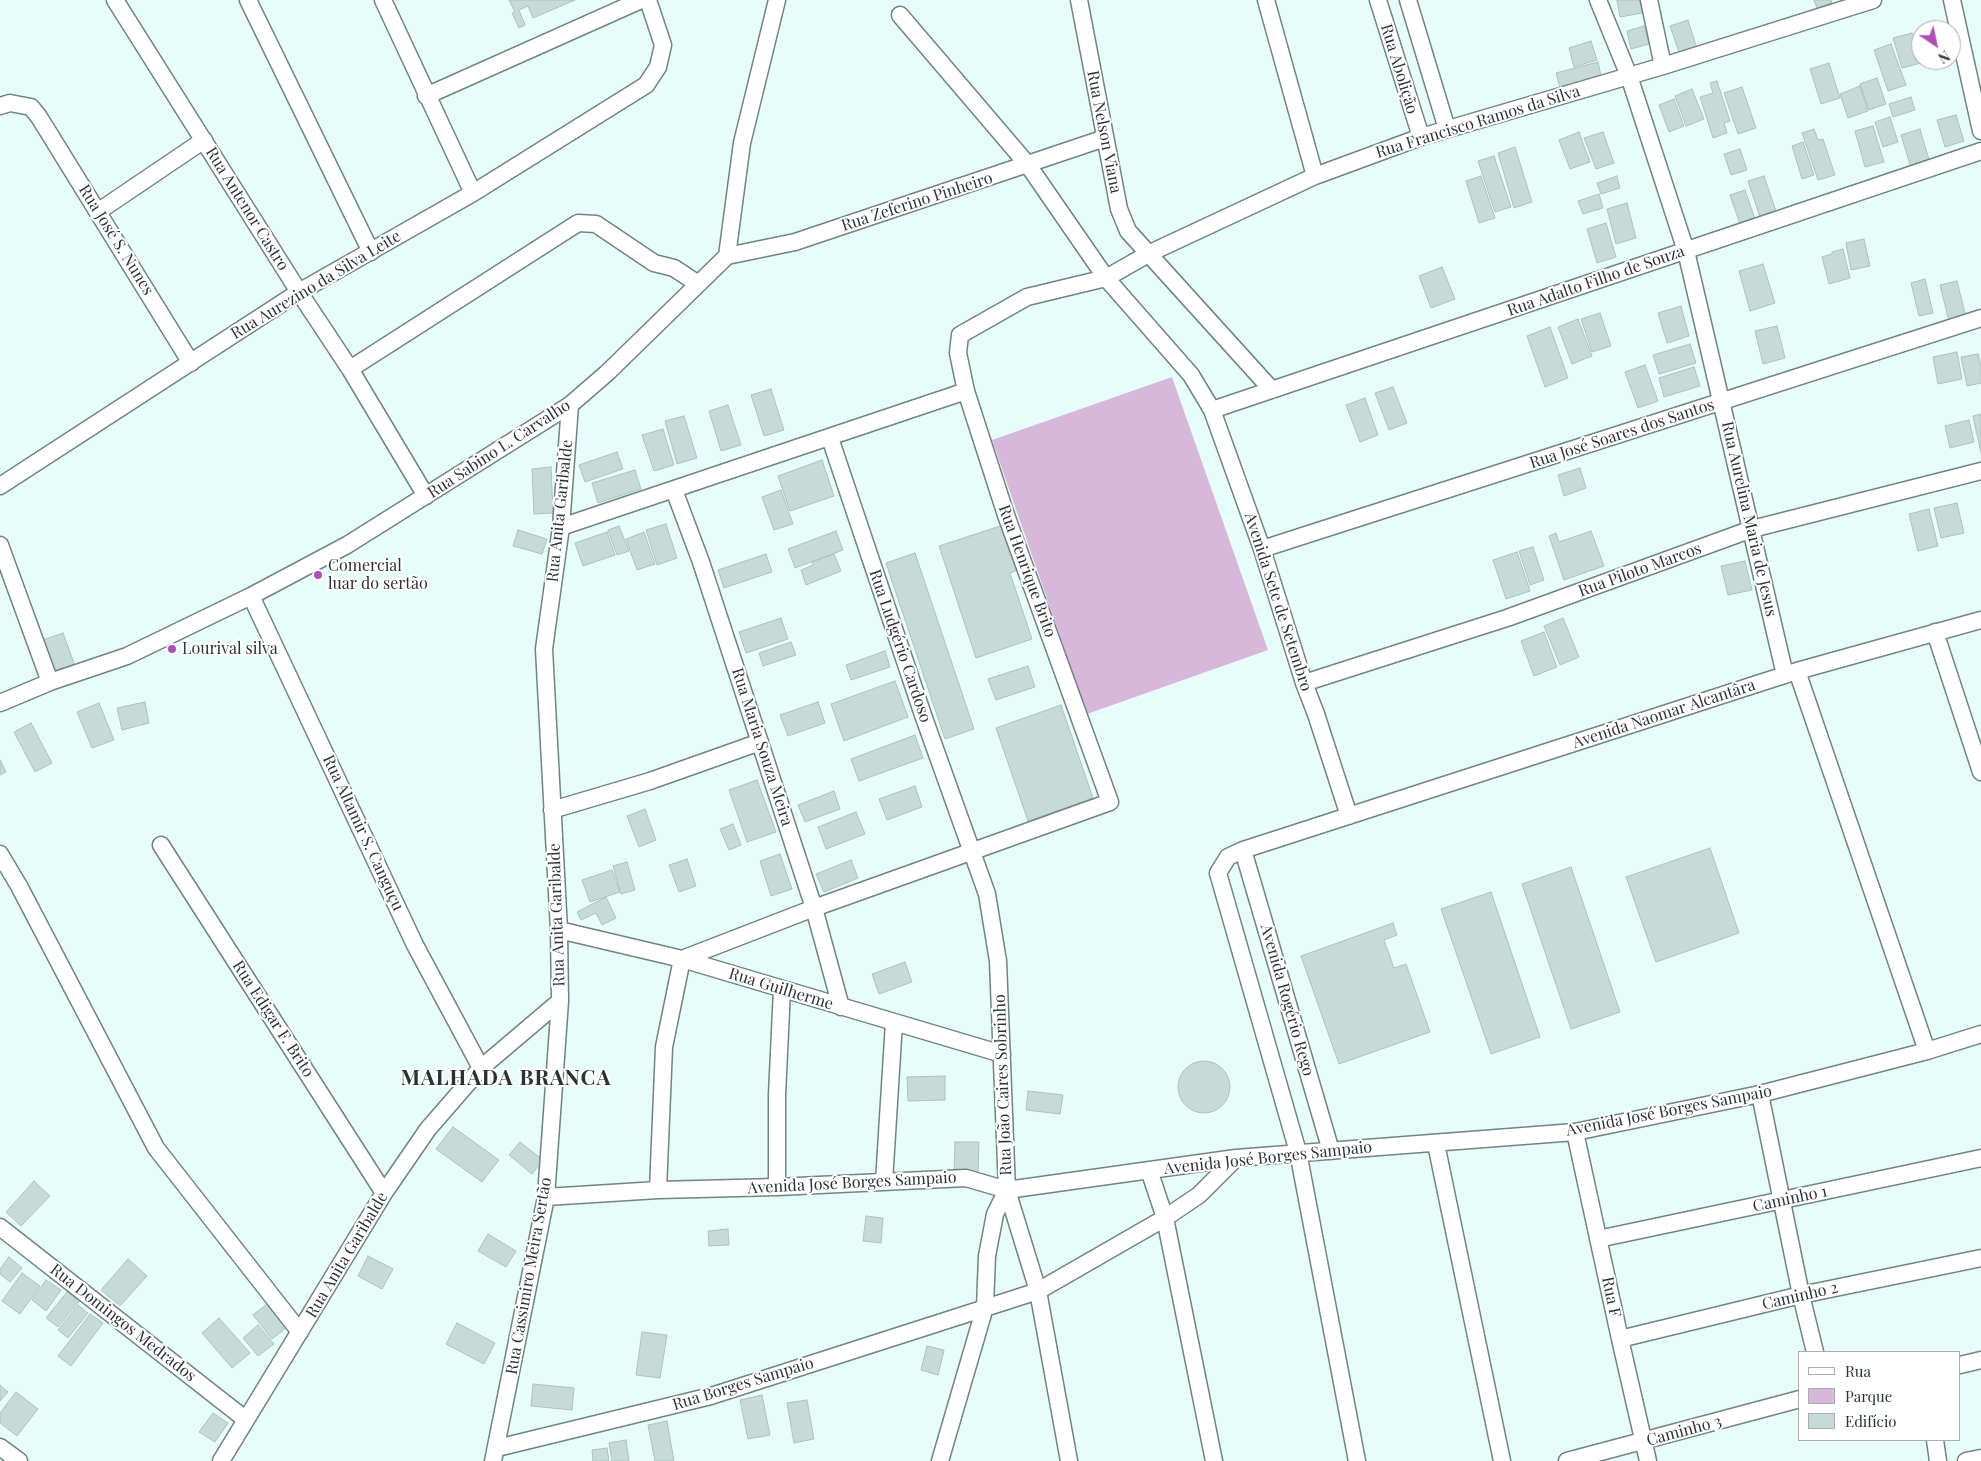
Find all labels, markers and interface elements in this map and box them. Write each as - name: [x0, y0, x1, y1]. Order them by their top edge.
- north arrow: [1911, 20, 1961, 70]
- street label: Rua Abolição: [1376, 22, 1422, 116]
- text: N: [1935, 46, 1954, 68]
- street label: Rua Nelson Viana: [1083, 69, 1125, 195]
- street label: Rua Francisco Ramos da Silva: [1373, 82, 1583, 162]
- street label: Rua Antenor Castro: [201, 144, 293, 274]
- street label: Rua Zeferino Pinheiro: [839, 168, 995, 236]
- street label: Rua José S. Nunes: [74, 181, 158, 299]
- street label: Rua Aurezino da Silva Leite: [228, 227, 404, 343]
- street label: Rua Adalto Filho de Souza: [1505, 242, 1687, 320]
- street label: Rua José Soares dos Santos: [1527, 395, 1717, 473]
- street label: Rua Sabino L. Carvalho: [424, 396, 574, 502]
- street label: Rua Aurelina Maria de Jesus: [1717, 420, 1781, 618]
- street label: Rua Anita Garibalde: [543, 439, 577, 583]
- street label: Rua Henrique Brito: [994, 502, 1060, 640]
- street label: Avenida Sete de Setembro: [1240, 510, 1316, 694]
- street label: Rua Piloto Marcos: [1576, 539, 1704, 601]
- place label: Comercial luar do sertão: [328, 556, 428, 594]
- street label: Rua Ludgério Cardoso: [865, 567, 935, 725]
- marker: Comercial luar do sertão: [312, 569, 324, 581]
- place label: Lourival silva: [182, 639, 278, 659]
- marker: Lourival silva: [166, 643, 178, 655]
- street label: Rua Maria Souza Meira: [727, 666, 797, 828]
- street label: Avenida Naomar Alcantâra: [1570, 675, 1758, 753]
- street label: Rua Altamir S. Canguçu: [318, 752, 408, 914]
- street label: Rua Anita Garibalde: [545, 843, 569, 987]
- street label: Avenida Rogério Rego: [1256, 922, 1318, 1078]
- street label: Rua Edigar F. Brito: [228, 957, 318, 1081]
- street label: Rua Guilherme: [726, 964, 836, 1014]
- street label: Rua João Caires Sobrinho: [990, 994, 1016, 1176]
- district label: MALHADA BRANCA: [399, 1065, 613, 1091]
- street label: Avenida José Borges Sampaio: [1564, 1082, 1774, 1140]
- street label: Avenida José Borges Sampaio: [1163, 1138, 1373, 1178]
- street label: Avenida José Borges Sampaio: [747, 1168, 957, 1198]
- street label: Rua Cassimiro Meira Sertão: [502, 1176, 556, 1376]
- street label: Caminho 1: [1751, 1182, 1829, 1216]
- street label: Rua Anita Garibalde: [302, 1189, 392, 1321]
- street label: Rua Domingos Medrados: [46, 1260, 200, 1386]
- street label: Rua F: [1597, 1275, 1625, 1319]
- street label: Caminho 2: [1760, 1278, 1840, 1314]
- legend: [1798, 1351, 1961, 1441]
- street label: Rua Borges Sampaio: [670, 1353, 816, 1415]
- text: Rua: [1845, 1361, 1871, 1381]
- text: Parque: [1845, 1386, 1892, 1406]
- text: Edifício: [1845, 1411, 1897, 1431]
- street label: Caminho 3: [1644, 1412, 1724, 1450]

